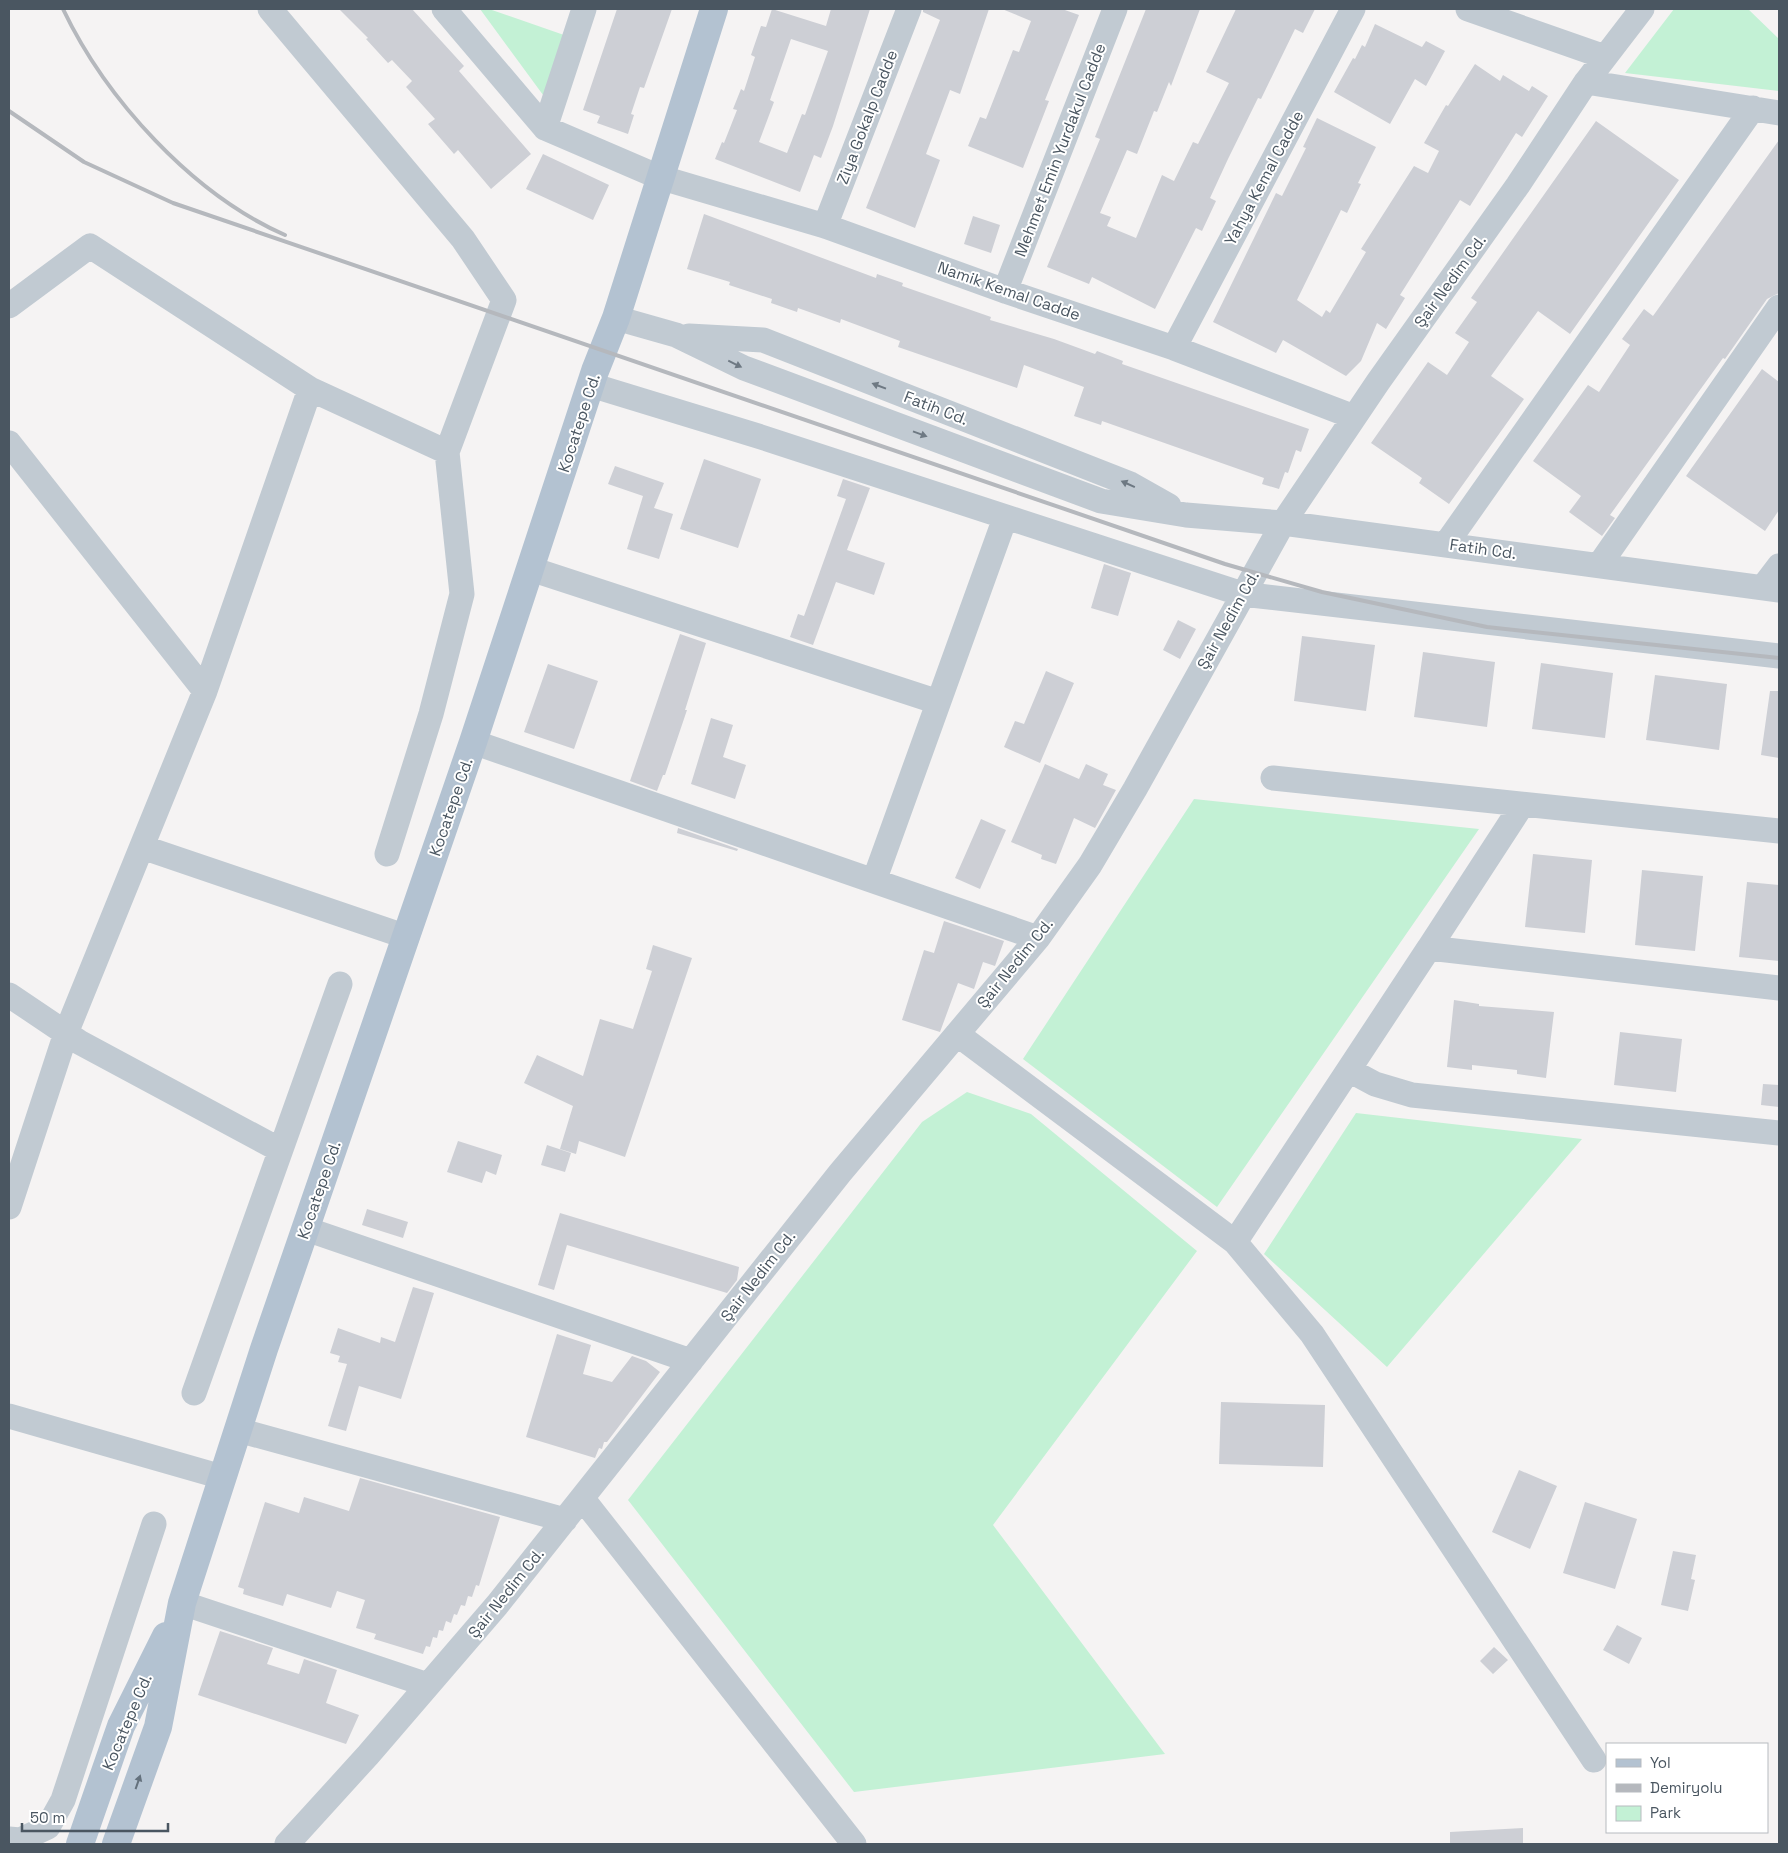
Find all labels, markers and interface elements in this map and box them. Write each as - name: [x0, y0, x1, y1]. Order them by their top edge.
- street label: Mehmet Emin Yurdakul Cadde: [1009, 40, 1111, 260]
- street label: Ziya Gokalp Cadde: [832, 47, 902, 187]
- street label: Yahya Kemal Cadde: [1220, 107, 1308, 249]
- street label: Şair Nedim Cd.: [1409, 230, 1491, 332]
- street label: Namik Kemal Cadde: [935, 257, 1083, 325]
- one-way arrow: [728, 360, 743, 368]
- street label: Kocatepe Cd.: [553, 371, 605, 475]
- one-way arrow: [871, 382, 886, 390]
- street label: Fatih Cd.: [901, 386, 971, 430]
- one-way arrow: [913, 430, 928, 438]
- one-way arrow: [1121, 480, 1135, 488]
- street label: Fatih Cd.: [1448, 534, 1518, 564]
- street label: Şair Nedim Cd.: [1192, 567, 1264, 673]
- street label: Kocatepe Cd.: [424, 755, 478, 859]
- street label: Şair Nedim Cd.: [972, 914, 1058, 1012]
- street label: Kocatepe Cd.: [292, 1138, 346, 1242]
- street label: Şair Nedim Cd.: [716, 1226, 800, 1326]
- street label: Şair Nedim Cd.: [463, 1544, 549, 1642]
- street label: Kocatepe Cd.: [97, 1671, 157, 1773]
- legend: [1606, 1743, 1768, 1833]
- text: Yol: [1650, 1753, 1671, 1772]
- one-way arrow: [135, 1774, 142, 1789]
- text: Demiryolu: [1650, 1778, 1722, 1797]
- scale bar: [22, 1800, 169, 1832]
- text: Park: [1650, 1803, 1681, 1822]
- text: 50 m: [30, 1808, 65, 1827]

